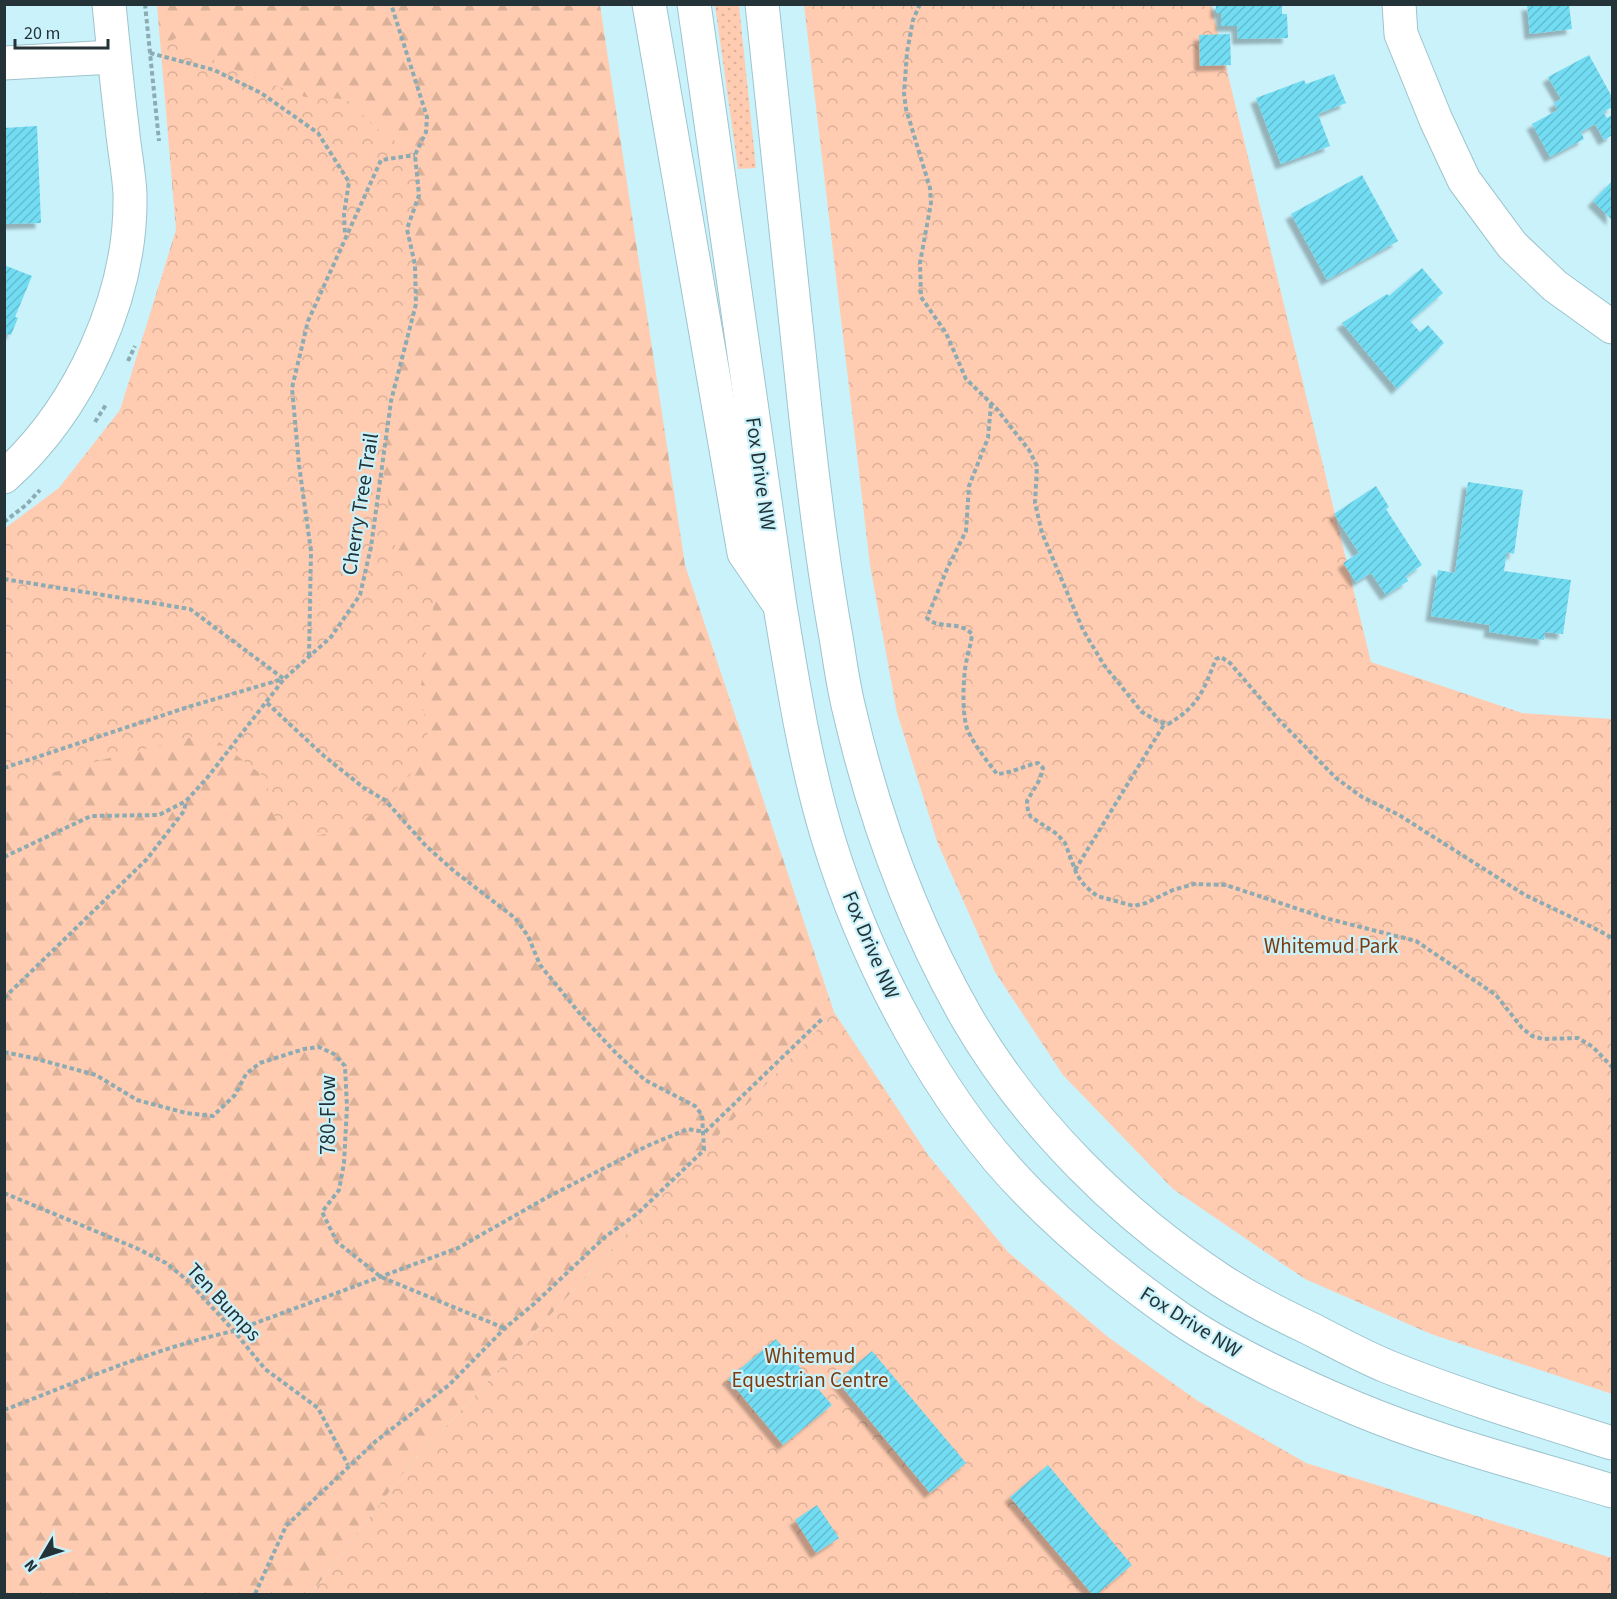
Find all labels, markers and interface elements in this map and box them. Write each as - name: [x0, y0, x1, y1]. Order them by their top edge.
- scale bar: [15, 12, 108, 50]
- text: 20 m: [24, 21, 60, 46]
- street label: Fox Drive NW: [738, 415, 784, 533]
- street label: Cherry Tree Trail: [334, 431, 386, 577]
- street label: Fox Drive NW: [835, 886, 907, 1004]
- park label: Whitemud Park: [1264, 931, 1399, 961]
- street label: 780-Flow: [313, 1075, 343, 1155]
- street label: Ten Bumps: [180, 1256, 268, 1348]
- street label: Fox Drive NW: [1135, 1279, 1248, 1365]
- park label: Whitemud Equestrian Centre: [731, 1341, 889, 1395]
- north arrow: [12, 1527, 72, 1587]
- text: N: [19, 1555, 43, 1577]

